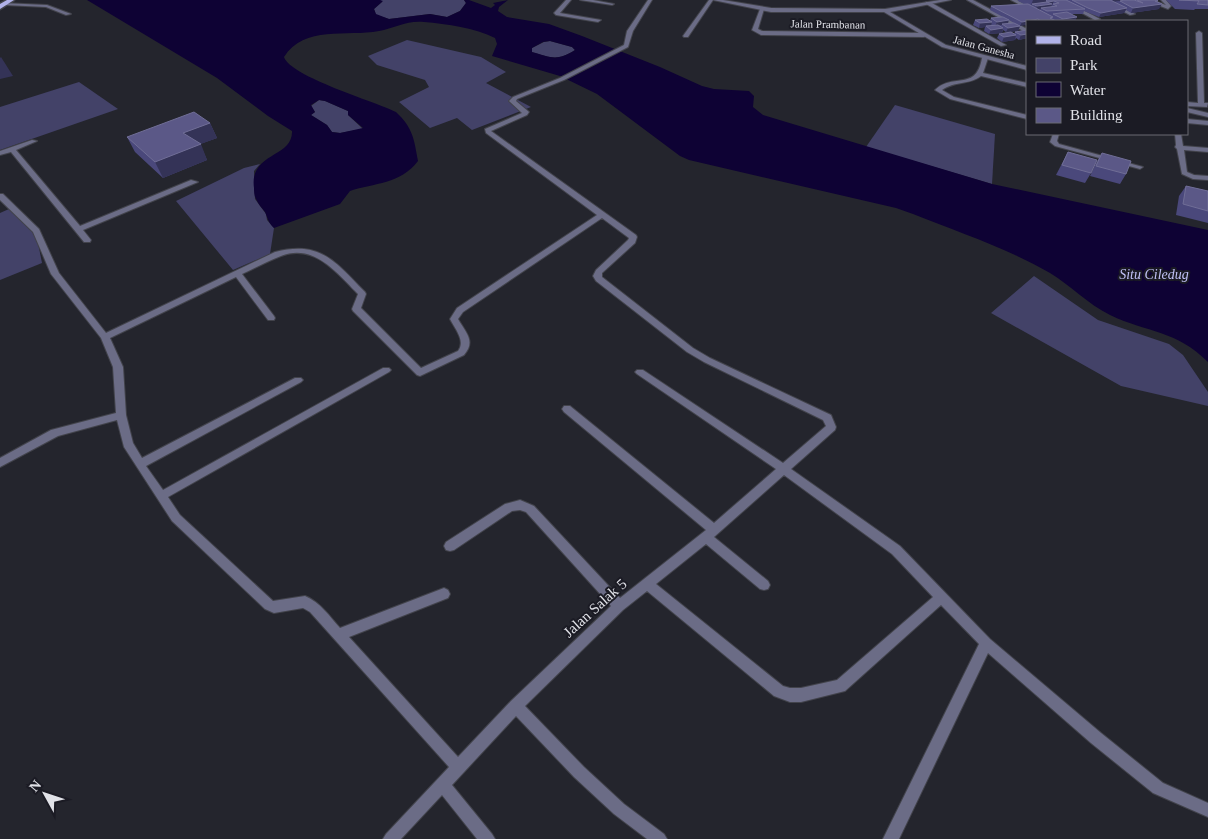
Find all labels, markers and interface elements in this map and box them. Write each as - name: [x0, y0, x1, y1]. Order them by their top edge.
- street label: Jalan Prambanan: [790, 17, 866, 31]
- legend: [1026, 20, 1188, 135]
- text: Road: [1070, 32, 1102, 48]
- street label: Jalan Ganesha: [952, 33, 1016, 61]
- text: Park: [1070, 57, 1098, 73]
- text: Water: [1070, 82, 1105, 98]
- text: Building: [1070, 107, 1123, 123]
- water label: Situ Ciledug: [1119, 267, 1189, 282]
- street label: Jalan Salak 5: [560, 576, 630, 640]
- north arrow: [20, 769, 70, 819]
- text: N: [26, 777, 44, 795]

